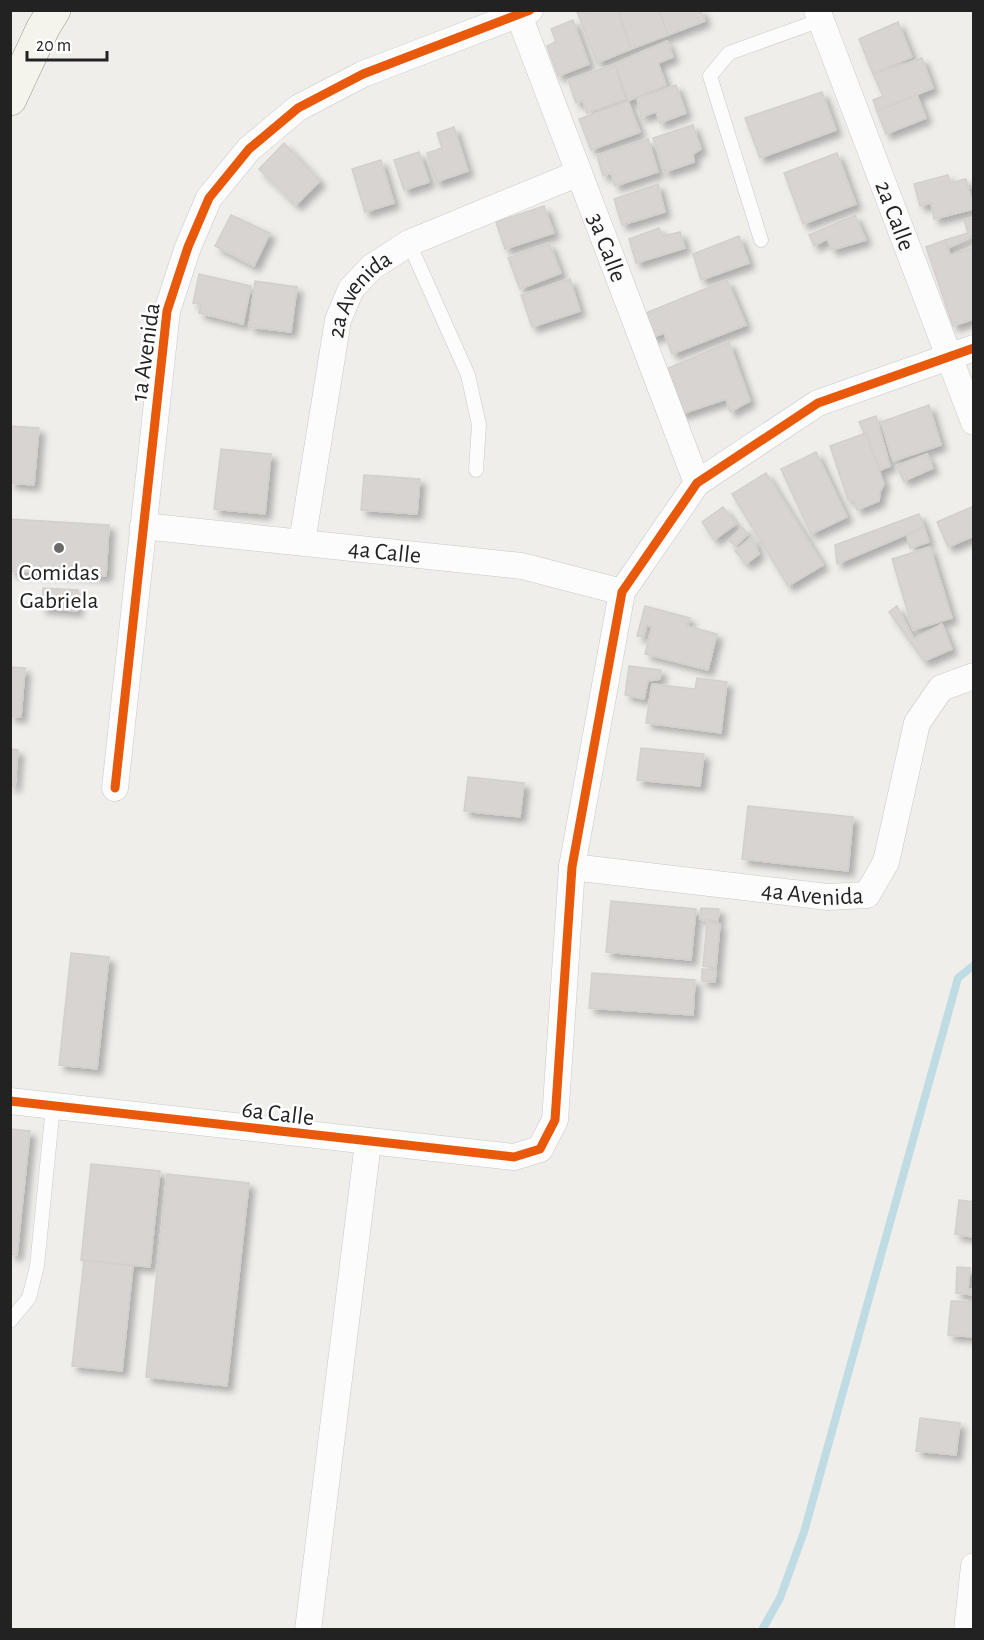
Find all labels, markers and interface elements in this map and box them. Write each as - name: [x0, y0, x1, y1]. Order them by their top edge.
- scale bar: [27, 24, 106, 62]
- text: 20 m: [36, 37, 71, 55]
- street label: 2a Calle: [870, 178, 919, 254]
- street label: 3a Calle: [582, 210, 630, 285]
- street label: 2a Avenida: [324, 247, 396, 340]
- street label: 1a Avenida: [127, 301, 165, 403]
- street label: 4a Calle: [347, 537, 422, 568]
- marker: Comidas Gabriela: [52, 541, 66, 555]
- place label: Comidas Gabriela: [19, 561, 99, 613]
- street label: 4a Avenida: [760, 878, 864, 910]
- street label: 6a Calle: [240, 1098, 315, 1130]

